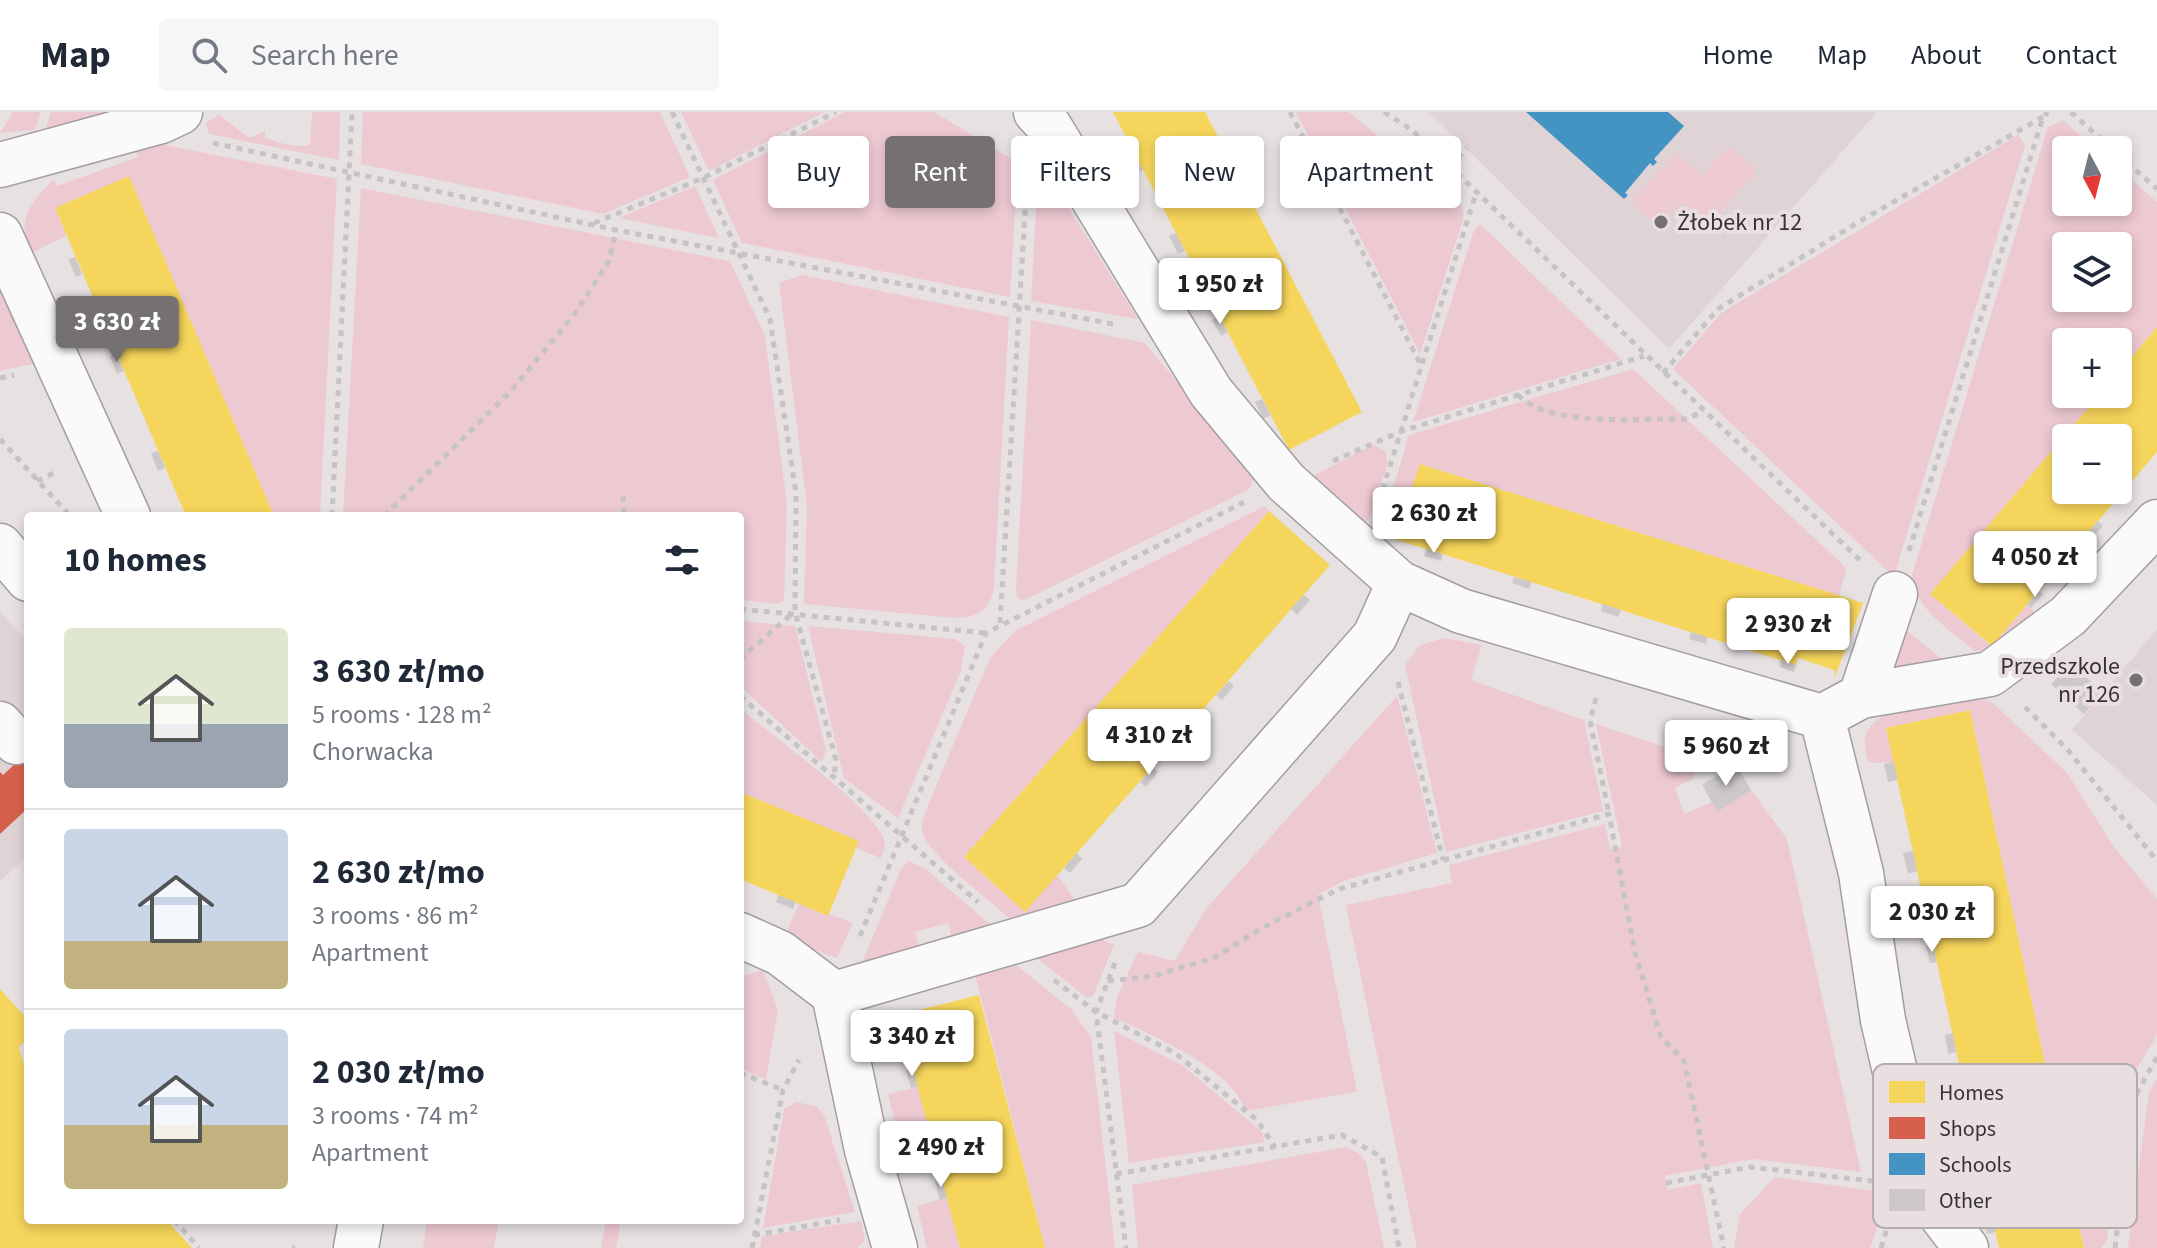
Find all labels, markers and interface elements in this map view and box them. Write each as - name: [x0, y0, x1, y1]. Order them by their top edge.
- search box: [159, 19, 719, 91]
- text: Map: [40, 28, 111, 82]
- icon: search: [187, 33, 231, 77]
- text: Search here: [251, 34, 399, 77]
- text: Home: [1702, 35, 1773, 75]
- text: Map: [1817, 35, 1867, 75]
- text: About: [1911, 35, 1982, 75]
- text: Contact: [2026, 35, 2117, 75]
- chip: Buy: [768, 136, 869, 208]
- chip: Rent: [885, 136, 995, 208]
- chip: Filters: [1011, 136, 1139, 208]
- chip: New: [1155, 136, 1264, 208]
- chip: Apartment: [1280, 136, 1461, 208]
- north arrow: [2052, 136, 2132, 216]
- map controls: [2052, 136, 2132, 504]
- place label: Żłobek nr 12: [1677, 205, 1802, 240]
- marker: Żłobek nr 12: [1652, 213, 1670, 231]
- button: layers: [2052, 232, 2132, 312]
- pin: 1 950 zł: [1137, 258, 1303, 326]
- text: 1 950 zł: [1177, 265, 1263, 302]
- pin: 3 630 zł: [34, 296, 200, 364]
- text: 3 630 zł: [74, 303, 160, 340]
- button: +: [2052, 328, 2132, 408]
- button: −: [2052, 424, 2132, 504]
- pin: 2 630 zł: [1351, 487, 1517, 555]
- text: 2 630 zł: [1391, 494, 1477, 531]
- pin: 4 050 zł: [1952, 531, 2118, 599]
- text: 10 homes: [64, 536, 207, 585]
- icon: filters: [660, 538, 704, 582]
- text: 4 050 zł: [1992, 538, 2078, 575]
- pin: 2 930 zł: [1705, 598, 1871, 666]
- text: 2 930 zł: [1745, 605, 1831, 642]
- text: 3 630 zł/mo: [312, 647, 485, 696]
- place label: Przedszkole nr 126: [2000, 649, 2120, 712]
- icon: home: [128, 660, 224, 756]
- marker: Przedszkole nr 126: [2127, 671, 2145, 689]
- text: 5 rooms · 128 m²: [312, 696, 491, 733]
- pin: 4 310 zł: [1066, 709, 1232, 777]
- text: 4 310 zł: [1106, 716, 1192, 753]
- pin: 5 960 zł: [1643, 720, 1809, 788]
- text: 5 960 zł: [1683, 727, 1769, 764]
- text: Chorwacka: [312, 733, 434, 770]
- text: 2 630 zł/mo: [312, 848, 485, 897]
- icon: home: [128, 861, 224, 957]
- pin: 2 030 zł: [1849, 886, 2015, 954]
- text: 2 030 zł: [1889, 893, 1975, 930]
- text: 3 rooms · 86 m²: [312, 897, 479, 934]
- text: Apartment: [312, 934, 429, 971]
- pin: 3 340 zł: [829, 1010, 995, 1078]
- text: 3 340 zł: [869, 1017, 955, 1054]
- text: 2 030 zł/mo: [312, 1048, 485, 1097]
- icon: home: [128, 1061, 224, 1157]
- legend: [1873, 1064, 2137, 1228]
- text: Homes: [1939, 1077, 2004, 1109]
- text: 3 rooms · 74 m²: [312, 1097, 479, 1134]
- text: Shops: [1939, 1113, 1996, 1145]
- pin: 2 490 zł: [858, 1121, 1024, 1189]
- text: 2 490 zł: [898, 1128, 984, 1165]
- text: Apartment: [312, 1134, 429, 1171]
- text: Schools: [1939, 1149, 2011, 1181]
- text: Other: [1939, 1185, 1992, 1217]

